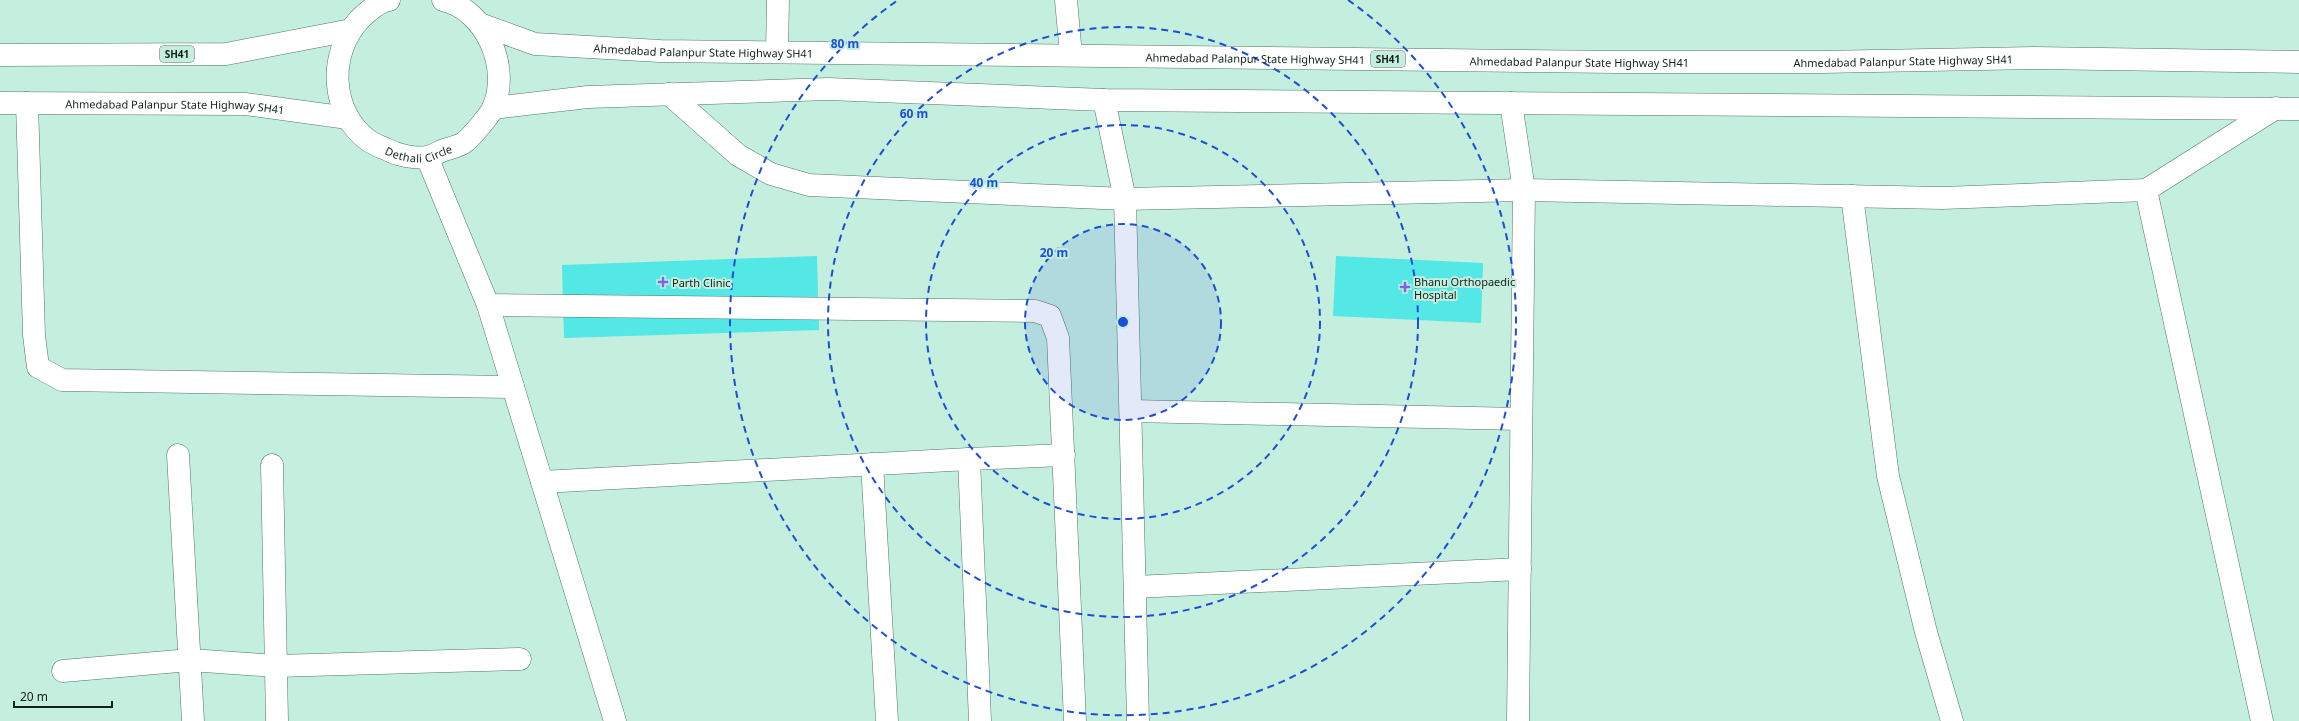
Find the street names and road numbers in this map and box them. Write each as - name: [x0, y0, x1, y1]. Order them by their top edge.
- street label: Ahmedabad Palanpur State Highway SH41: [593, 40, 813, 60]
- road number: SH41: [160, 46, 194, 62]
- street label: Ahmedabad Palanpur State Highway SH41: [1145, 49, 1365, 67]
- road number: SH41: [1371, 51, 1405, 67]
- street label: Ahmedabad Palanpur State Highway SH41: [1793, 51, 2013, 70]
- street label: Ahmedabad Palanpur State Highway SH41: [1469, 53, 1689, 70]
- street label: Ahmedabad Palanpur State Highway SH41: [65, 96, 285, 117]
- street label: Dethali Circle: [383, 141, 453, 165]

